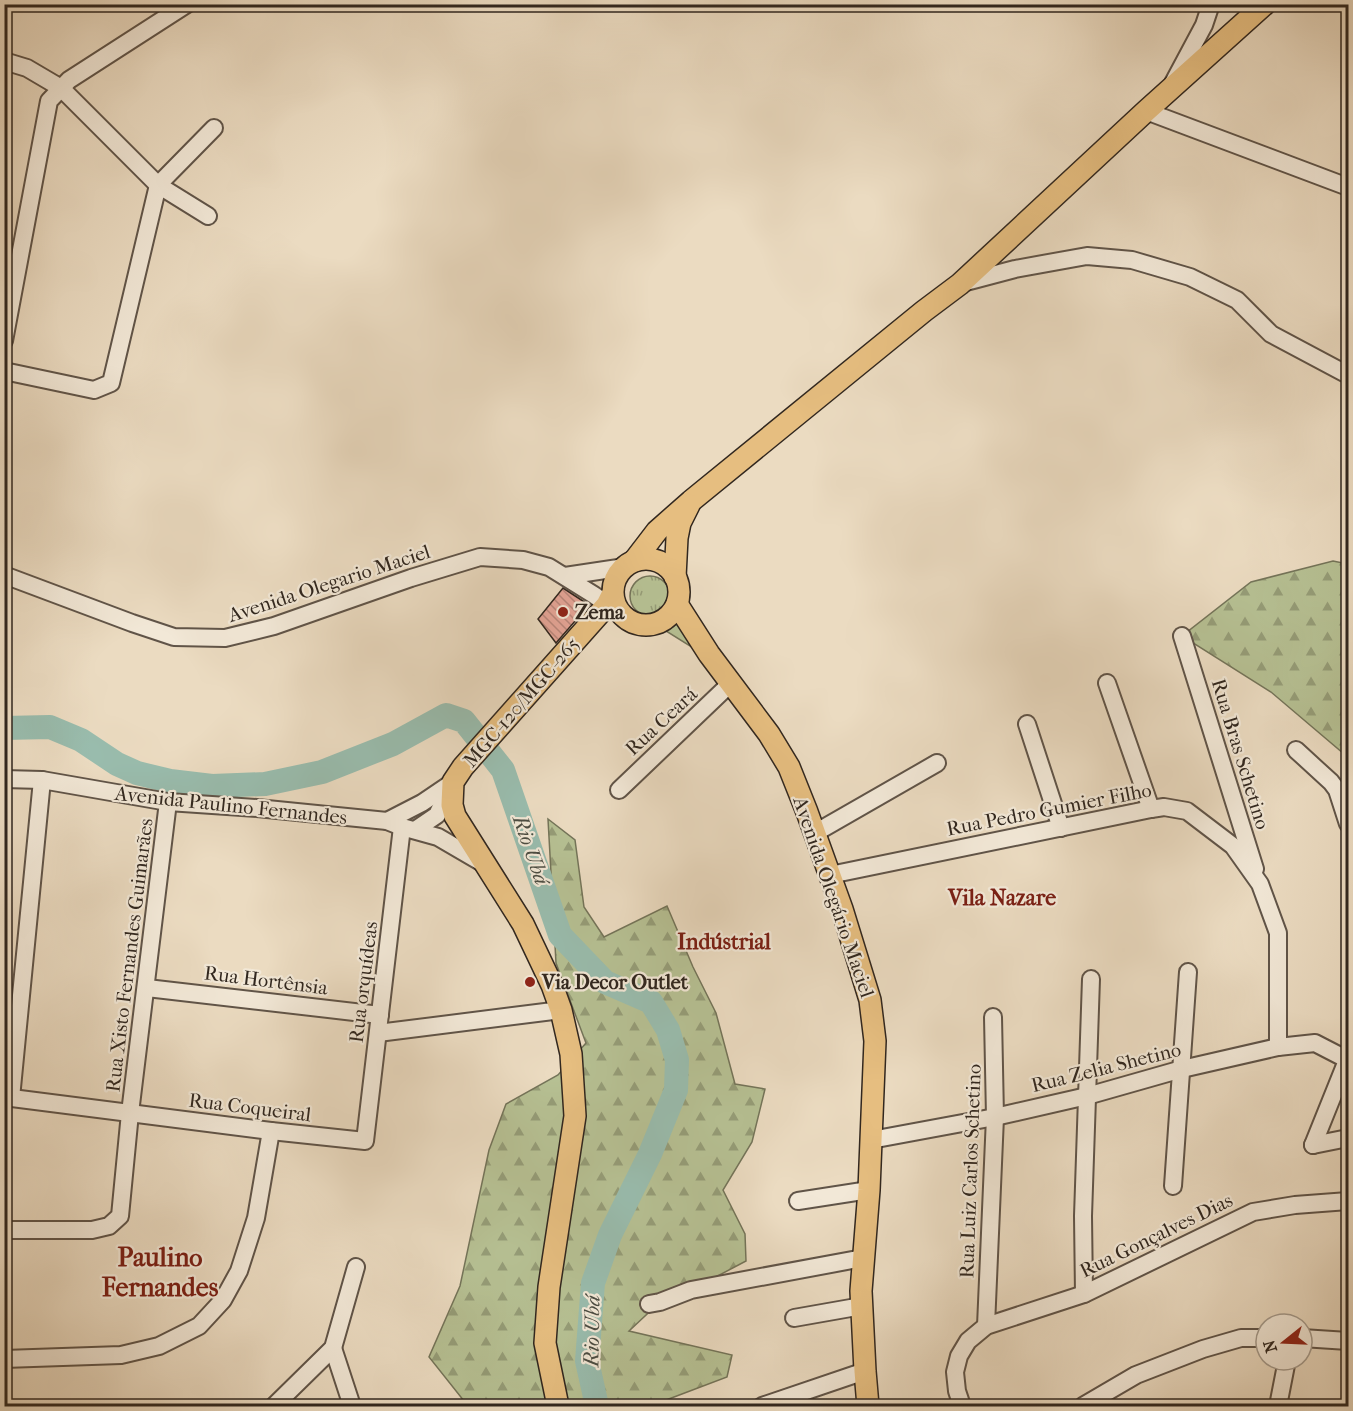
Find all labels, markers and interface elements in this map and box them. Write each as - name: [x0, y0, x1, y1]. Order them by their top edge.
- street label: Avenida Olegario Maciel: [224, 540, 434, 627]
- place label: Zema: [575, 601, 625, 624]
- marker: Zema: [556, 605, 570, 619]
- street label: MGC-120/MGC-265: [459, 633, 584, 772]
- street label: Rua Bras Schetino: [1207, 676, 1274, 832]
- street label: Rua Ceará: [621, 682, 702, 760]
- street label: Rua Pedro Gumier Filho: [945, 778, 1154, 841]
- street label: Avenida Paulino Fernandes: [113, 782, 348, 829]
- street label: Avenida Olegário Maciel: [788, 793, 879, 1001]
- water label: Rio Ubá: [507, 810, 555, 890]
- street label: Rua Xisto Fernandes Guimarães: [101, 817, 158, 1093]
- district label: Vila Nazare: [947, 885, 1056, 911]
- street label: Rua orquídeas: [345, 920, 382, 1044]
- district label: Indústrial: [677, 929, 772, 955]
- street label: Rua Hortênsia: [203, 962, 330, 1000]
- place label: Via Decor Outlet: [541, 971, 689, 994]
- marker: Via Decor Outlet: [523, 975, 537, 989]
- street label: Rua Zelia Shetino: [1029, 1038, 1183, 1097]
- street label: Rua Luiz Carlos Schetino: [955, 1063, 986, 1279]
- street label: Rua Coqueiral: [187, 1089, 313, 1126]
- street label: Rua Gonçalves Dias: [1076, 1188, 1236, 1282]
- district label: Paulino Fernandes: [101, 1242, 219, 1303]
- water label: Rio Ubá: [579, 1293, 605, 1369]
- north arrow: [1254, 1312, 1314, 1372]
- text: N: [1259, 1337, 1281, 1355]

